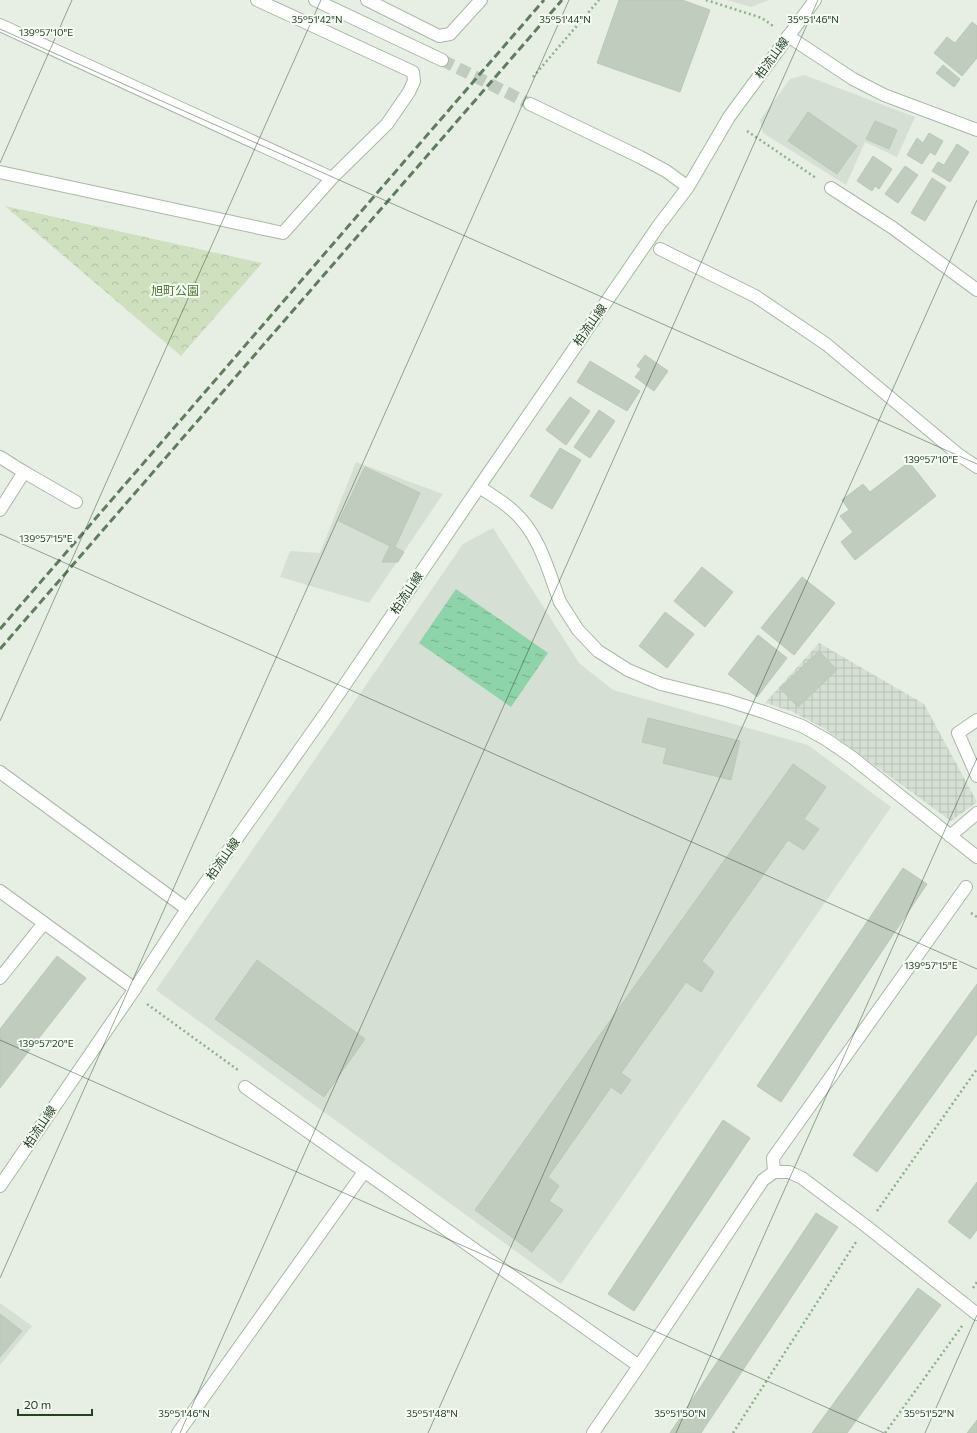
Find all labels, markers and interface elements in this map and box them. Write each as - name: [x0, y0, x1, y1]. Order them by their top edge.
- text: 35°51'42"N: [292, 13, 342, 25]
- text: 35°51'44"N: [539, 13, 591, 25]
- text: 35°51'46"N: [787, 13, 839, 25]
- text: 139°57'10"E: [19, 26, 73, 38]
- street label: 柏流山線: [751, 34, 791, 81]
- park label: 旭町公園: [151, 283, 199, 297]
- street label: 柏流山線: [570, 301, 609, 348]
- text: 139°57'10"E: [904, 453, 958, 465]
- text: 139°57'15"E: [19, 532, 73, 544]
- street label: 柏流山線: [387, 569, 425, 616]
- street label: 柏流山線: [203, 835, 242, 882]
- text: 139°57'15"E: [904, 959, 958, 971]
- text: 139°57'20"E: [18, 1037, 74, 1049]
- street label: 柏流山線: [20, 1103, 58, 1150]
- scale bar: [18, 1391, 92, 1417]
- text: 20 m: [24, 1397, 51, 1411]
- text: 35°51'46"N: [158, 1407, 210, 1419]
- text: 35°51'48"N: [406, 1407, 458, 1419]
- text: 35°51'50"N: [654, 1407, 706, 1419]
- text: 35°51'52"N: [904, 1407, 954, 1419]

